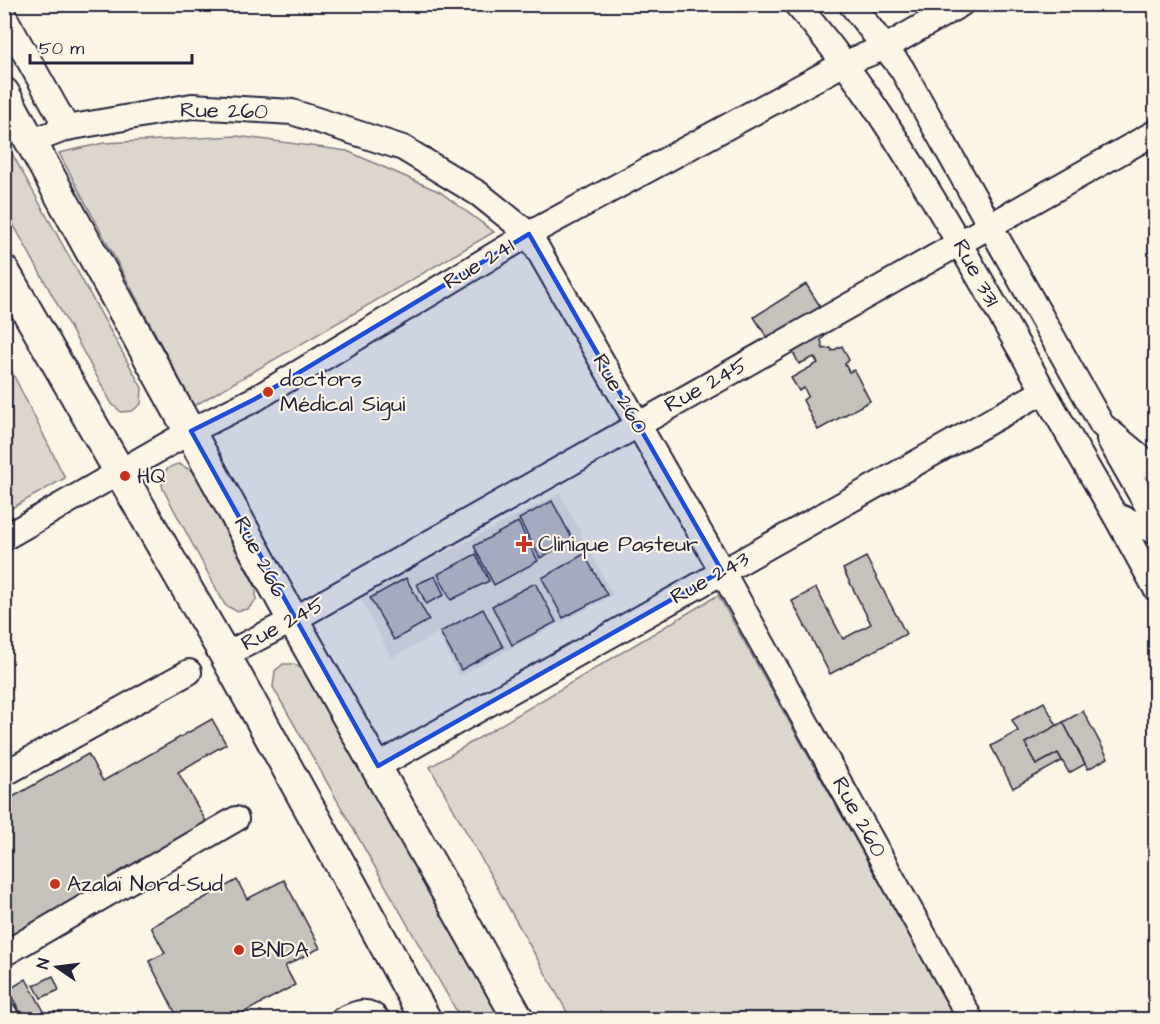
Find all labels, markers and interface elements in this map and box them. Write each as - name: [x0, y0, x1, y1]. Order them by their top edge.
- scale bar: [30, 27, 192, 65]
- text: 50 m: [39, 36, 84, 61]
- street label: Rue 260: [180, 95, 268, 127]
- street label: Rue 241: [438, 231, 521, 297]
- street label: Rue 331: [945, 234, 1007, 312]
- street label: Rue 260: [585, 348, 655, 440]
- street label: Rue 245: [659, 349, 754, 421]
- place label: doctors Médical Sigui: [280, 364, 405, 421]
- marker: doctors Médical Sigui: [261, 385, 275, 399]
- place label: HQ: [137, 461, 166, 492]
- marker: HQ: [118, 469, 132, 483]
- street label: Rue 266: [226, 511, 294, 603]
- place label: Clinique Pasteur: [538, 529, 698, 560]
- marker: Clinique Pasteur: [515, 535, 533, 553]
- street label: Rue 243: [665, 544, 755, 612]
- street label: Rue 245: [236, 589, 331, 659]
- street label: Rue 260: [824, 771, 894, 863]
- place label: Azalaï Nord-Sud: [67, 869, 223, 900]
- marker: Azalaï Nord-Sud: [48, 877, 62, 891]
- place label: BNDA: [251, 935, 309, 966]
- north arrow: [27, 937, 87, 997]
- marker: BNDA: [232, 943, 246, 957]
- text: N: [32, 956, 55, 971]

